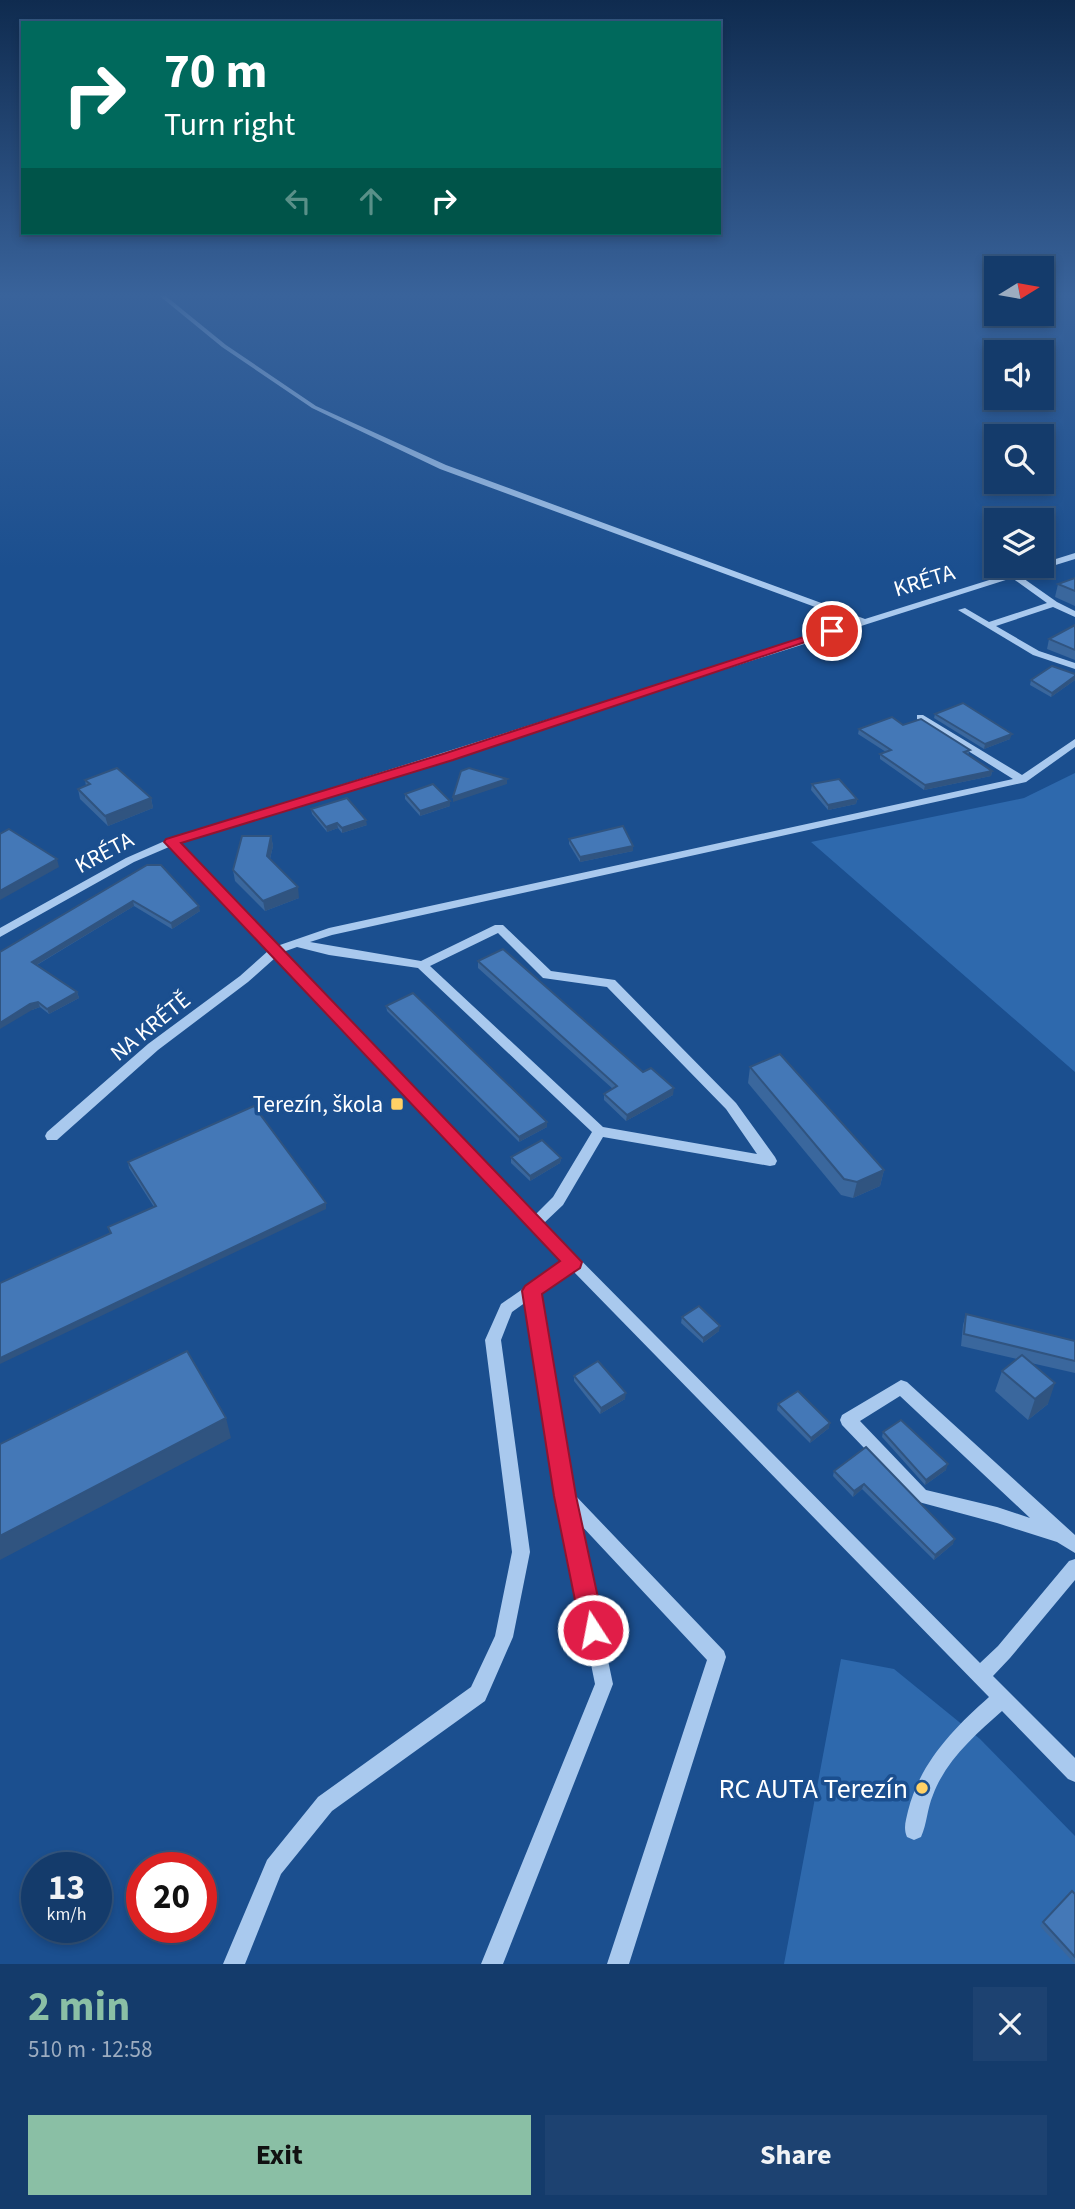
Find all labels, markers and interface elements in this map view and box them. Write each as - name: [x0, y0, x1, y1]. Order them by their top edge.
- text: 70 m: [164, 37, 268, 107]
- icon: right: [49, 49, 140, 140]
- text: Turn right: [164, 102, 295, 148]
- icon: left: [279, 182, 317, 220]
- icon: ahead: [352, 182, 390, 220]
- icon: right: [425, 182, 463, 220]
- north arrow: [984, 256, 1054, 326]
- map controls: [984, 256, 1054, 578]
- button: sound: [984, 340, 1054, 410]
- button: search: [984, 424, 1054, 494]
- button: layers: [984, 508, 1054, 578]
- street label: KRÉTA: [889, 555, 959, 605]
- pin: [802, 601, 862, 661]
- icon: arrive: [813, 612, 851, 650]
- street label: KRÉTA: [69, 823, 140, 882]
- street label: NA KRÉTĚ: [103, 984, 198, 1069]
- place label: Terezín, škola: [253, 1088, 383, 1121]
- marker: Terezín, škola: [389, 1096, 405, 1112]
- position arrow: [556, 1593, 630, 1667]
- place label: RC AUTA Terezín: [718, 1769, 908, 1809]
- marker: RC AUTA Terezín: [914, 1780, 930, 1796]
- speed limit sign: 20: [126, 1852, 217, 1943]
- text: 13: [48, 1863, 85, 1913]
- text: km/h: [47, 1902, 86, 1927]
- text: 2 min: [28, 1977, 130, 2037]
- button: close: [973, 1987, 1047, 2061]
- text: 510 m · 12:58: [28, 2033, 152, 2066]
- button: Exit: [28, 2115, 531, 2195]
- button: Share: [545, 2115, 1047, 2195]

